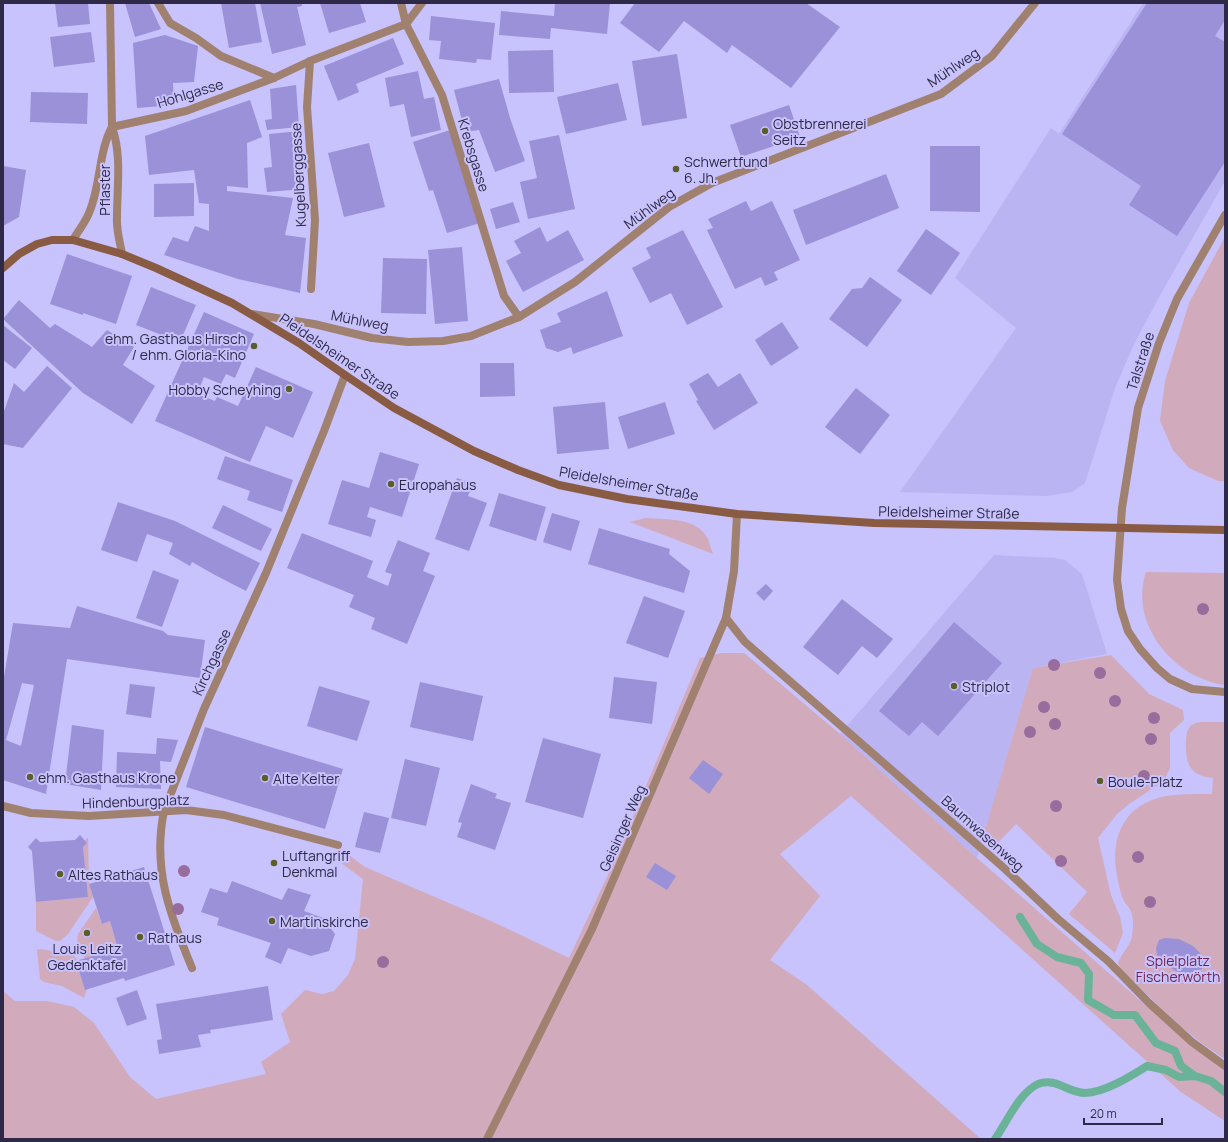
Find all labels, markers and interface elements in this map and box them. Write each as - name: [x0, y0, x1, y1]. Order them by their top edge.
- street label: Mühlweg: [923, 43, 983, 91]
- street label: Hohlgasse: [155, 74, 225, 112]
- place label: Obstbrennerei Seitz: [773, 114, 867, 149]
- street label: Krebsgasse: [454, 116, 494, 194]
- street label: Kugelberggasse: [286, 122, 310, 228]
- marker: Obstbrennerei Seitz: [760, 126, 770, 136]
- place label: Schwertfund 6. Jh.: [684, 152, 768, 187]
- street label: Pflaster: [95, 164, 114, 216]
- marker: Schwertfund 6. Jh.: [671, 164, 681, 174]
- street label: Mühlweg: [620, 183, 678, 233]
- street label: Mühlweg: [329, 305, 391, 335]
- street label: Pleidelsheimer Straße: [276, 309, 404, 403]
- place label: ehm. Gasthaus Hirsch / ehm. Gloria-Kino: [105, 329, 246, 364]
- street label: Talstraße: [1122, 329, 1158, 393]
- marker: ehm. Gasthaus Hirsch / ehm. Gloria-Kino: [249, 341, 259, 351]
- place label: Hobby Scheyhing: [168, 380, 281, 399]
- marker: Hobby Scheyhing: [284, 384, 294, 394]
- street label: Pleidelsheimer Straße: [558, 461, 700, 505]
- place label: Europahaus: [399, 475, 476, 494]
- marker: Europahaus: [386, 479, 396, 489]
- street label: Pleidelsheimer Straße: [878, 501, 1020, 523]
- street label: Kirchgasse: [187, 626, 235, 698]
- place label: Striplot: [962, 677, 1010, 696]
- marker: Striplot: [949, 681, 959, 691]
- place label: ehm. Gasthaus Krone: [38, 768, 176, 787]
- place label: Alte Kelter: [273, 769, 339, 788]
- marker: ehm. Gasthaus Krone: [25, 772, 35, 782]
- place label: Boule-Platz: [1108, 772, 1183, 791]
- marker: Alte Kelter: [260, 773, 270, 783]
- marker: Boule-Platz: [1095, 776, 1105, 786]
- street label: Geisinger Weg: [594, 782, 650, 874]
- street label: Hindenburgplatz: [82, 790, 190, 812]
- street label: Baumwasenweg: [938, 791, 1028, 875]
- place label: Luftangriff Denkmal: [282, 846, 351, 881]
- marker: Luftangriff Denkmal: [269, 858, 279, 868]
- place label: Altes Rathaus: [68, 865, 158, 884]
- marker: Altes Rathaus: [55, 869, 65, 879]
- place label: Martinskirche: [280, 912, 369, 931]
- marker: Martinskirche: [267, 916, 277, 926]
- marker: Louis Leitz Gedenktafel: [82, 928, 92, 938]
- place label: Rathaus: [148, 928, 202, 947]
- marker: Rathaus: [135, 932, 145, 942]
- place label: Louis Leitz Gedenktafel: [47, 939, 127, 974]
- park label: Spielplatz Fischerwörth: [1136, 951, 1220, 986]
- scale bar: [1084, 1100, 1162, 1126]
- text: 20 m: [1090, 1105, 1117, 1122]

